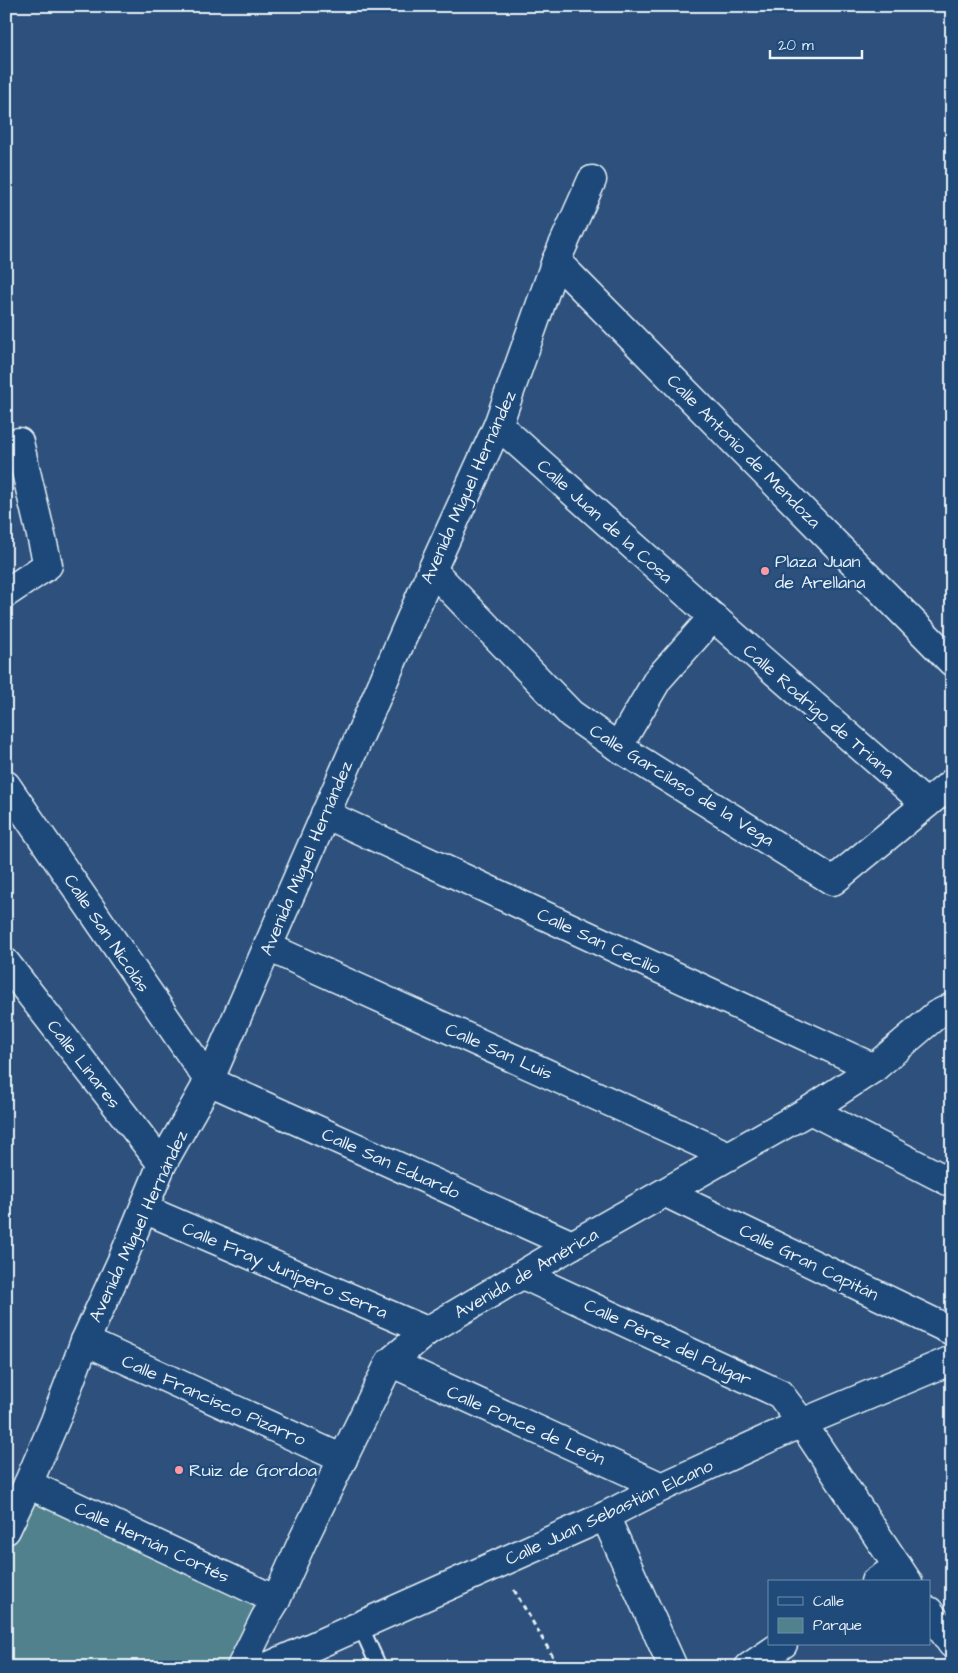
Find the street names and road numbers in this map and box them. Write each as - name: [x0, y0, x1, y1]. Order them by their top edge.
- street label: Calle Antonio de Mendoza: [661, 369, 826, 534]
- street label: Avenida Miguel Hernández: [414, 386, 523, 588]
- street label: Calle Juan de la Cosa: [531, 454, 678, 589]
- street label: Calle Rodrigo de Triana: [737, 639, 900, 785]
- street label: Calle Garcilaso de la Vega: [584, 718, 779, 853]
- street label: Avenida Miguel Hernández: [254, 757, 360, 960]
- street label: Calle San Nicolás: [58, 869, 156, 997]
- street label: Calle San Cecilio: [533, 902, 665, 981]
- street label: Calle Linares: [41, 1015, 126, 1114]
- street label: Calle San Luis: [441, 1017, 556, 1086]
- street label: Calle San Eduardo: [318, 1122, 464, 1205]
- street label: Avenida Miguel Hernández: [83, 1126, 195, 1327]
- street label: Calle Fray Junípero Serra: [178, 1216, 391, 1326]
- street label: Calle Gran Capitán: [735, 1218, 883, 1307]
- street label: Avenida de América: [450, 1222, 603, 1325]
- street label: Calle Pérez del Pulgar: [579, 1293, 756, 1393]
- street label: Calle Francisco Pizarro: [118, 1349, 310, 1452]
- street label: Calle Ponce de León: [443, 1379, 609, 1472]
- street label: Calle Juan Sebastián Elcano: [501, 1453, 717, 1572]
- street label: Calle Hernán Cortés: [70, 1496, 233, 1589]

